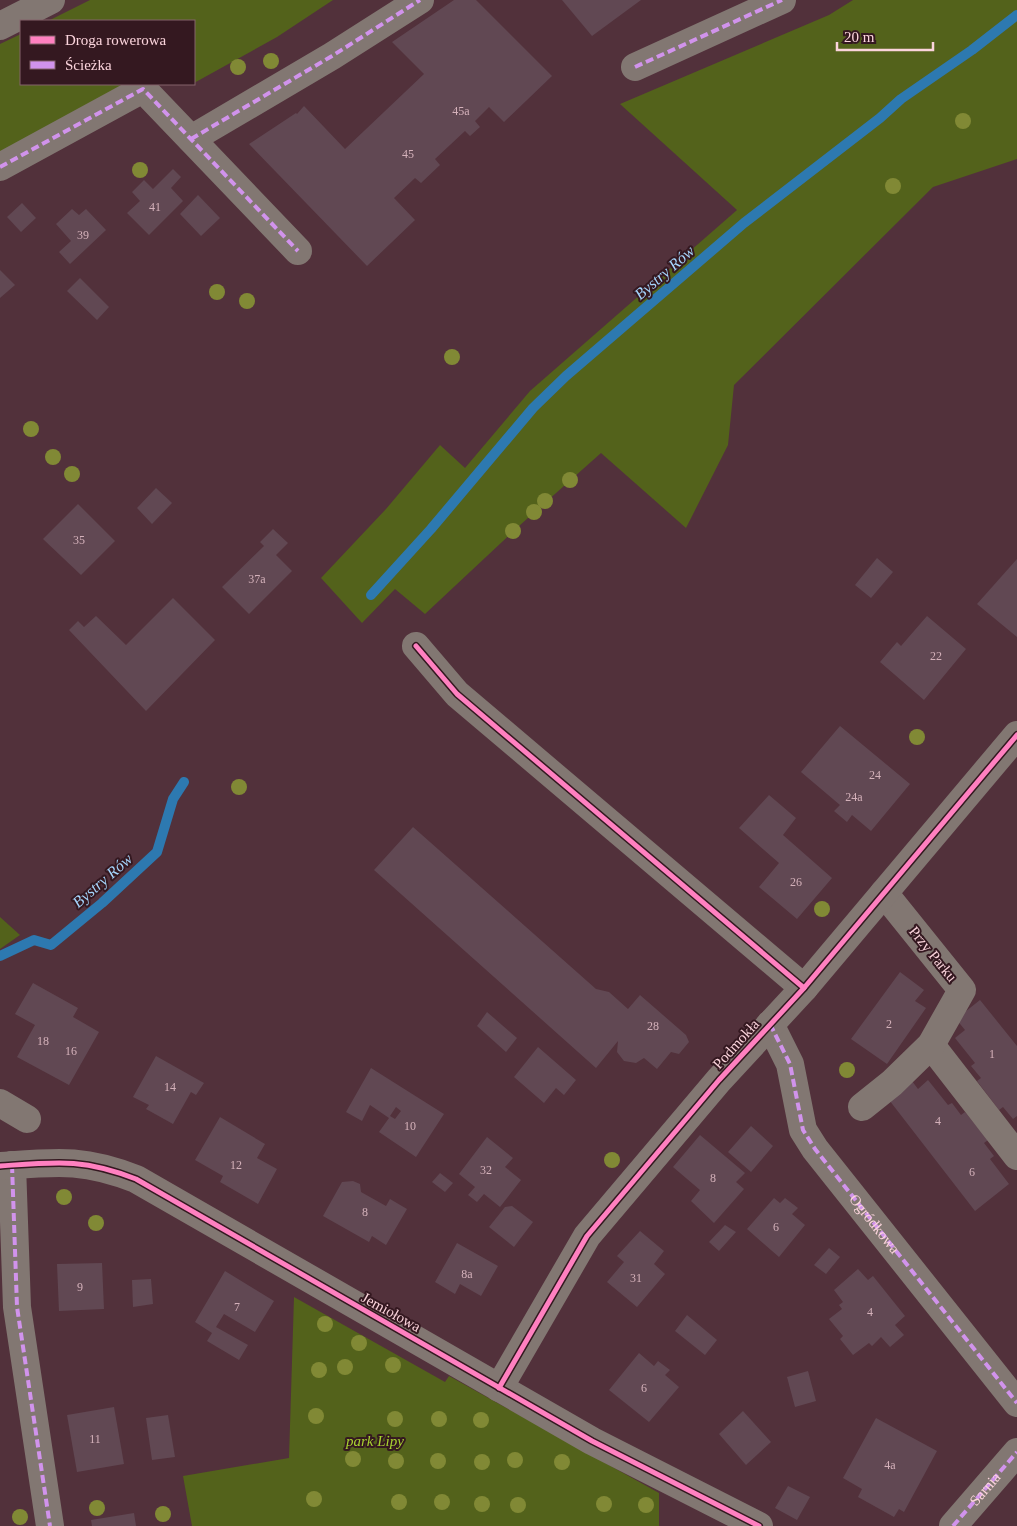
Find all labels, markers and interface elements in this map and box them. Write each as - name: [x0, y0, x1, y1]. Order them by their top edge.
- legend: [20, 20, 195, 85]
- scale bar: [837, 20, 933, 52]
- text: 20 m: [844, 29, 875, 45]
- text: Droga rowerowa: [65, 32, 167, 48]
- text: Ścieżka: [65, 57, 112, 73]
- house number: 45a: [452, 104, 470, 118]
- house number: 45: [402, 147, 414, 161]
- house number: 41: [149, 200, 161, 214]
- house number: 39: [77, 228, 89, 242]
- water label: Bystry Rów: [631, 242, 698, 304]
- house number: 35: [73, 533, 85, 547]
- house number: 37a: [248, 572, 266, 586]
- house number: 22: [930, 649, 942, 663]
- house number: 24: [869, 768, 881, 782]
- house number: 24a: [845, 790, 863, 804]
- water label: Bystry Rów: [69, 850, 136, 912]
- house number: 26: [790, 875, 802, 889]
- street label: Przy Parku: [906, 923, 960, 985]
- street label: Podmokła: [710, 1016, 763, 1072]
- house number: 2: [886, 1017, 892, 1031]
- house number: 28: [647, 1019, 659, 1033]
- house number: 18: [37, 1034, 49, 1048]
- house number: 16: [65, 1044, 77, 1058]
- house number: 1: [989, 1047, 995, 1061]
- house number: 14: [164, 1080, 176, 1094]
- house number: 4: [935, 1114, 941, 1128]
- house number: 10: [404, 1119, 416, 1133]
- house number: 12: [230, 1158, 242, 1172]
- house number: 32: [480, 1163, 492, 1177]
- house number: 6: [969, 1165, 975, 1179]
- house number: 8: [710, 1171, 716, 1185]
- street label: Ogródkowa: [846, 1191, 903, 1257]
- house number: 8: [362, 1205, 368, 1219]
- house number: 6: [773, 1220, 779, 1234]
- house number: 8a: [461, 1267, 473, 1281]
- house number: 31: [630, 1271, 642, 1285]
- house number: 9: [77, 1280, 83, 1294]
- street label: Jemiołowa: [359, 1289, 424, 1335]
- house number: 7: [234, 1300, 240, 1314]
- house number: 4: [867, 1305, 873, 1319]
- house number: 6: [641, 1381, 647, 1395]
- house number: 11: [89, 1432, 101, 1446]
- park label: park Lipy: [345, 1433, 404, 1449]
- house number: 4a: [884, 1458, 896, 1472]
- street label: Sarnia: [966, 1469, 1004, 1509]

